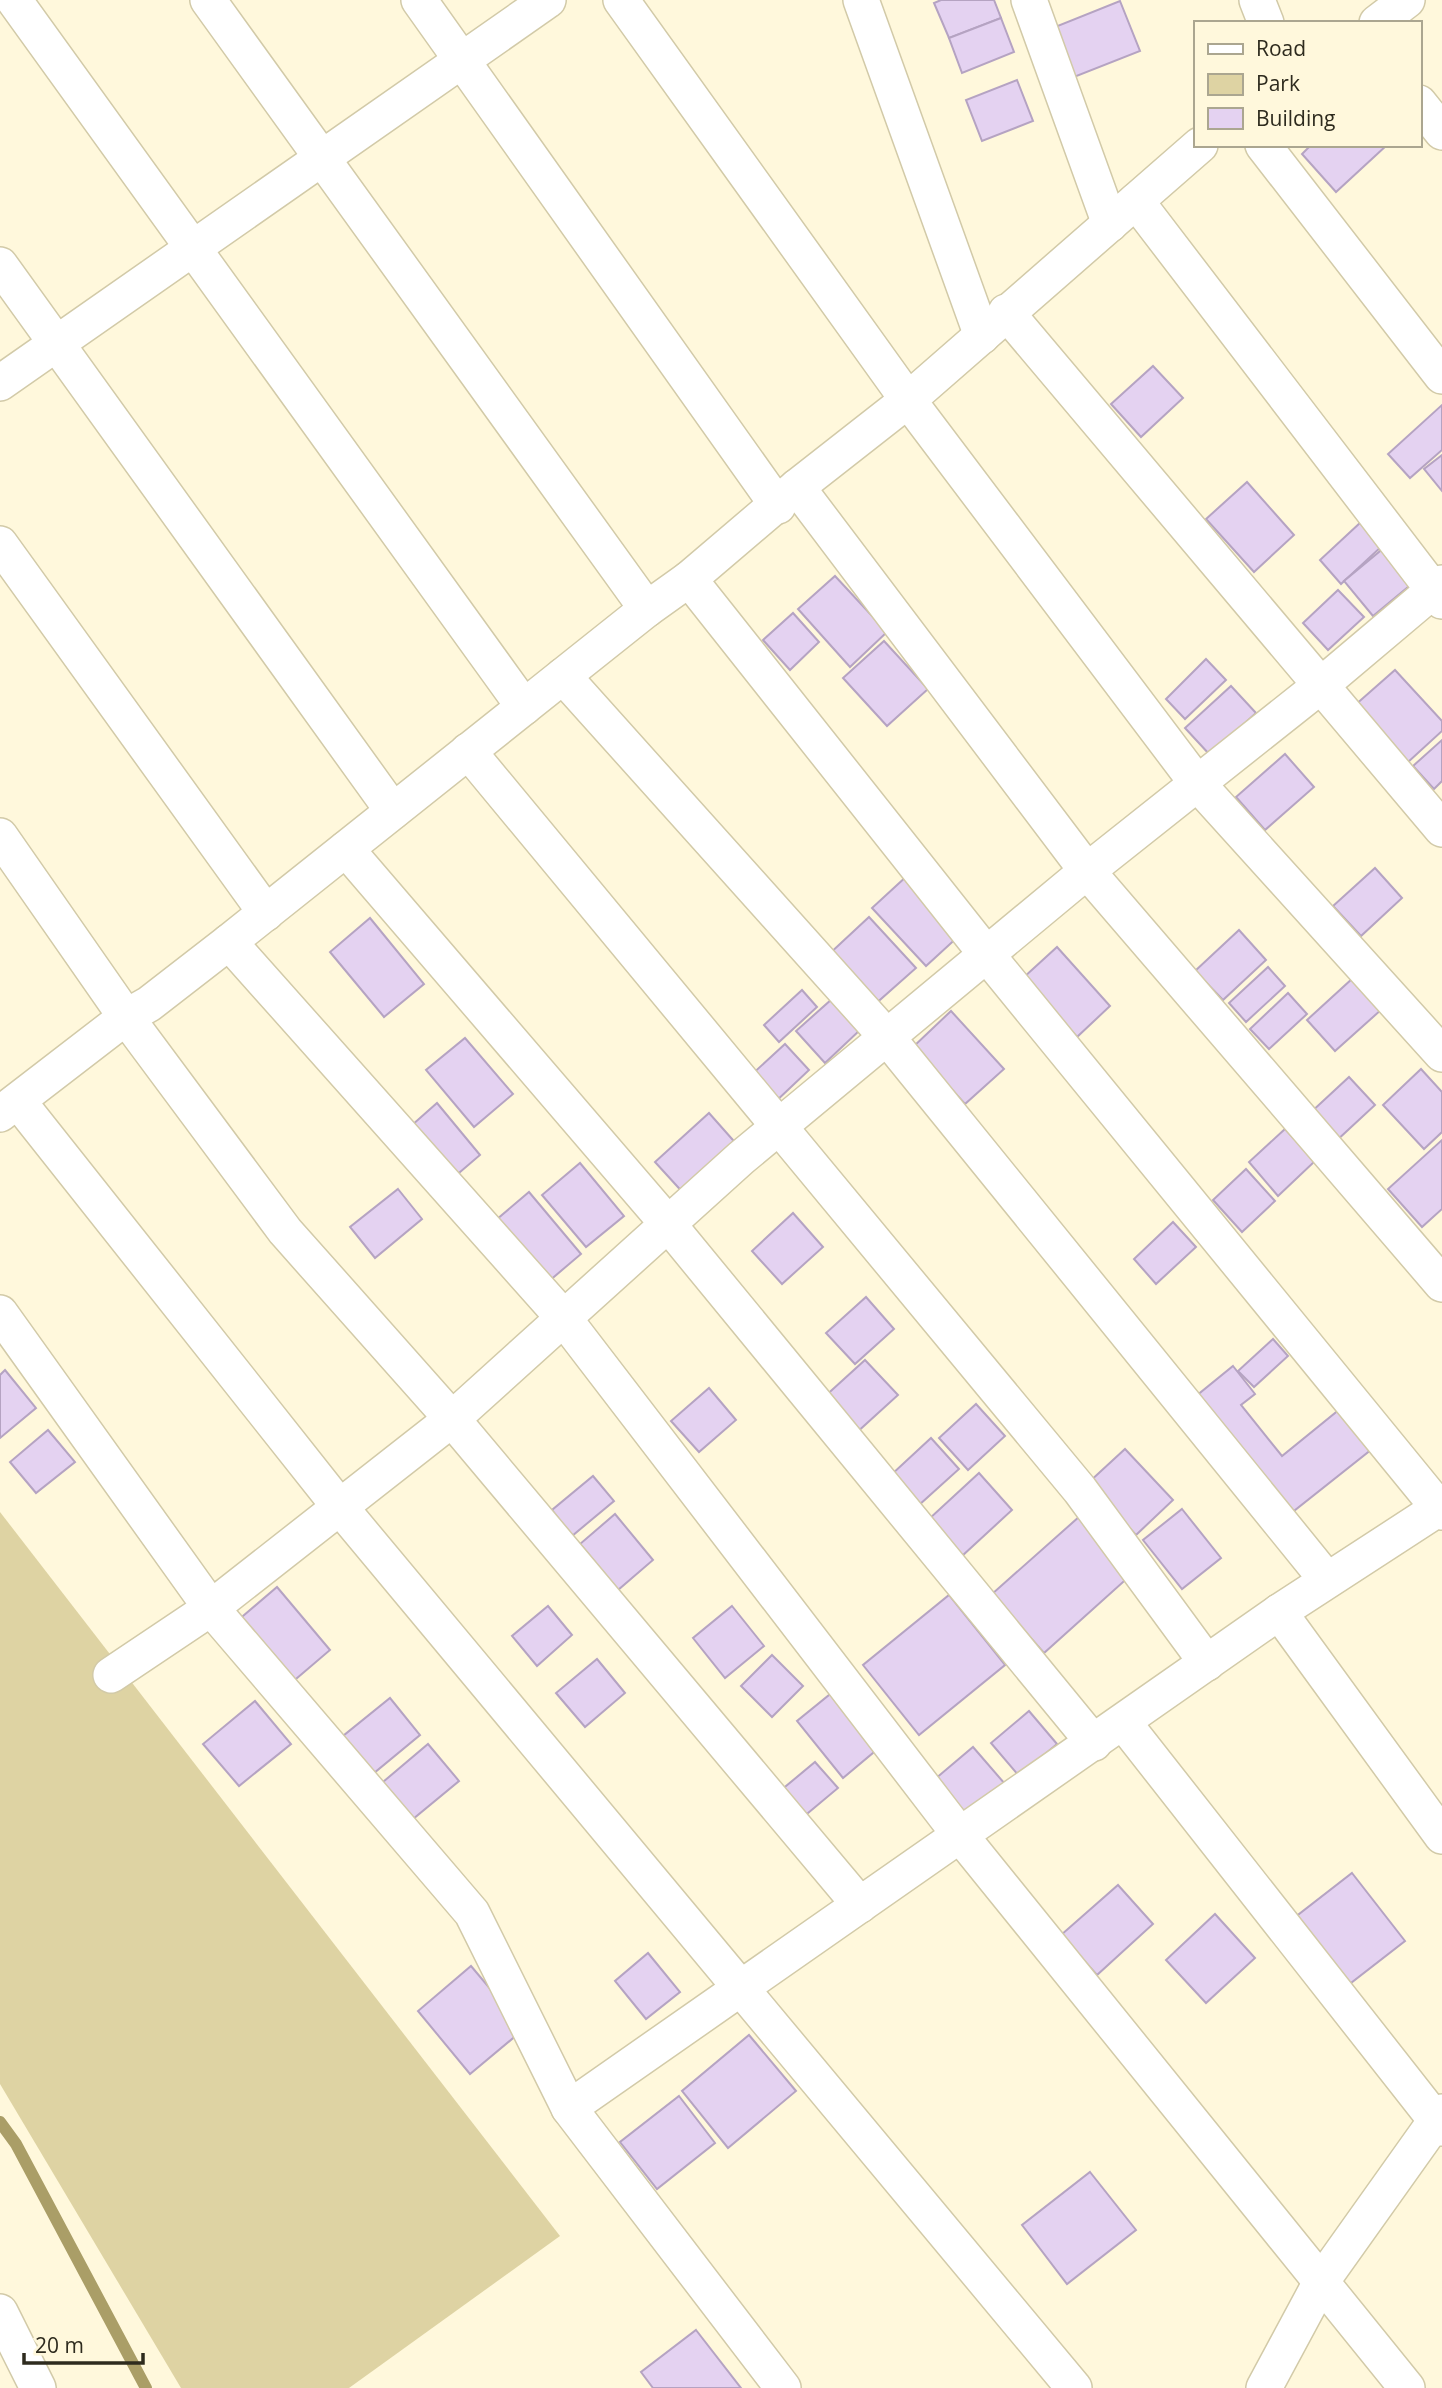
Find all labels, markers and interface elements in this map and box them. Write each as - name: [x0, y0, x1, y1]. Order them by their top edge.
- legend: [1194, 21, 1421, 147]
- text: Road: [1256, 34, 1306, 62]
- text: Park: [1256, 69, 1300, 97]
- text: Building: [1256, 104, 1335, 132]
- scale bar: [24, 2322, 144, 2366]
- text: 20 m: [35, 2331, 84, 2359]

